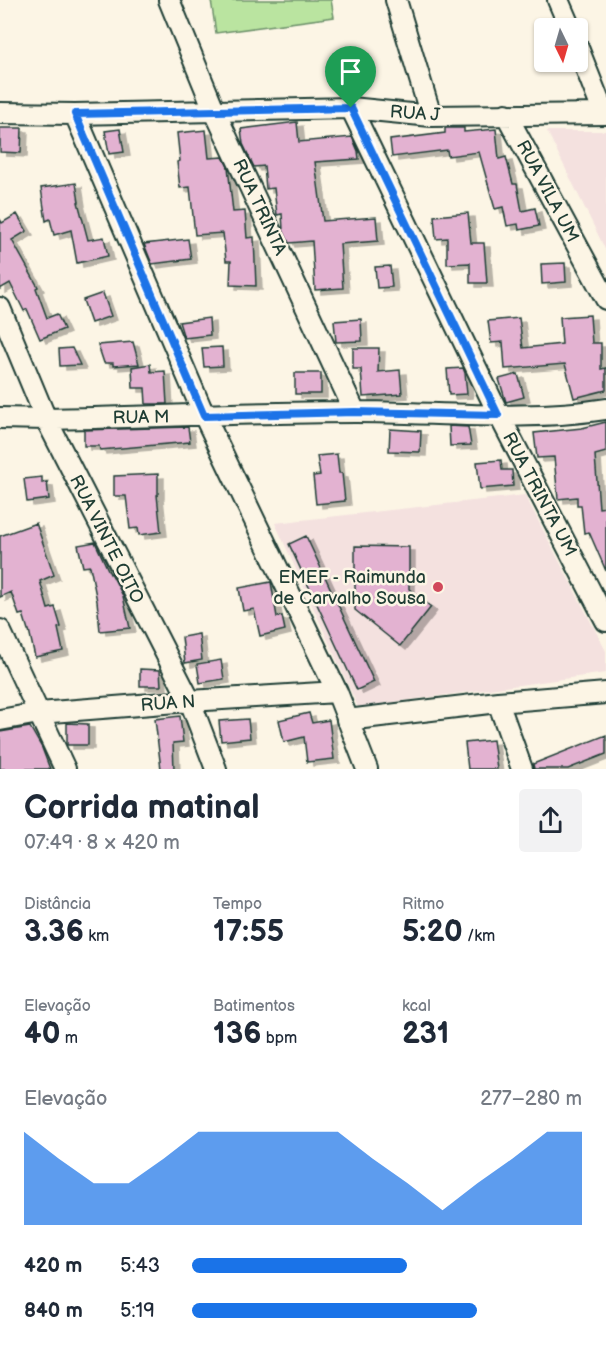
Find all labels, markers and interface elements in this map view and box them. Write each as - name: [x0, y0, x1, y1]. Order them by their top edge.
- north arrow: [534, 18, 588, 72]
- map controls: [534, 18, 588, 72]
- pin: [325, 46, 376, 108]
- icon: arrive: [334, 55, 367, 88]
- street label: RUA J: [389, 101, 441, 126]
- street label: RUA VILA UM: [512, 137, 583, 246]
- street label: RUA TRINTA: [228, 156, 291, 259]
- street label: RUA M: [112, 407, 170, 428]
- street label: RUA TRINTA UM: [498, 429, 581, 560]
- street label: RUA VINTE OITO: [65, 472, 148, 607]
- place label: EMEF - Raimunda de Carvalho Sousa: [273, 567, 426, 609]
- marker: EMEF - Raimunda de Carvalho Sousa: [431, 580, 445, 594]
- street label: RUA N: [140, 691, 196, 716]
- text: Corrida matinal: [24, 788, 260, 828]
- button: share: [519, 789, 582, 852]
- text: 07:49 · 8 × 420 m: [24, 831, 180, 855]
- text: Distância: [24, 895, 91, 914]
- text: Tempo: [213, 895, 262, 914]
- text: Ritmo: [402, 895, 444, 914]
- text: 3.36: [24, 914, 84, 950]
- text: 17:55: [213, 914, 284, 950]
- text: 5:20: [402, 914, 463, 950]
- text: km: [84, 927, 109, 946]
- text: /km: [463, 927, 495, 946]
- text: Elevação: [24, 997, 91, 1016]
- text: Batimentos: [213, 997, 295, 1016]
- text: kcal: [402, 997, 431, 1016]
- text: 40: [24, 1016, 60, 1052]
- text: 136: [213, 1016, 261, 1052]
- text: 231: [402, 1016, 449, 1052]
- text: m: [60, 1029, 78, 1048]
- text: bpm: [261, 1029, 297, 1048]
- text: Elevação: [24, 1087, 107, 1111]
- text: 277–280 m: [480, 1087, 582, 1111]
- text: 420 m: [24, 1254, 82, 1278]
- text: 5:43: [120, 1254, 160, 1278]
- text: 840 m: [24, 1299, 83, 1323]
- text: 5:19: [120, 1299, 155, 1323]

